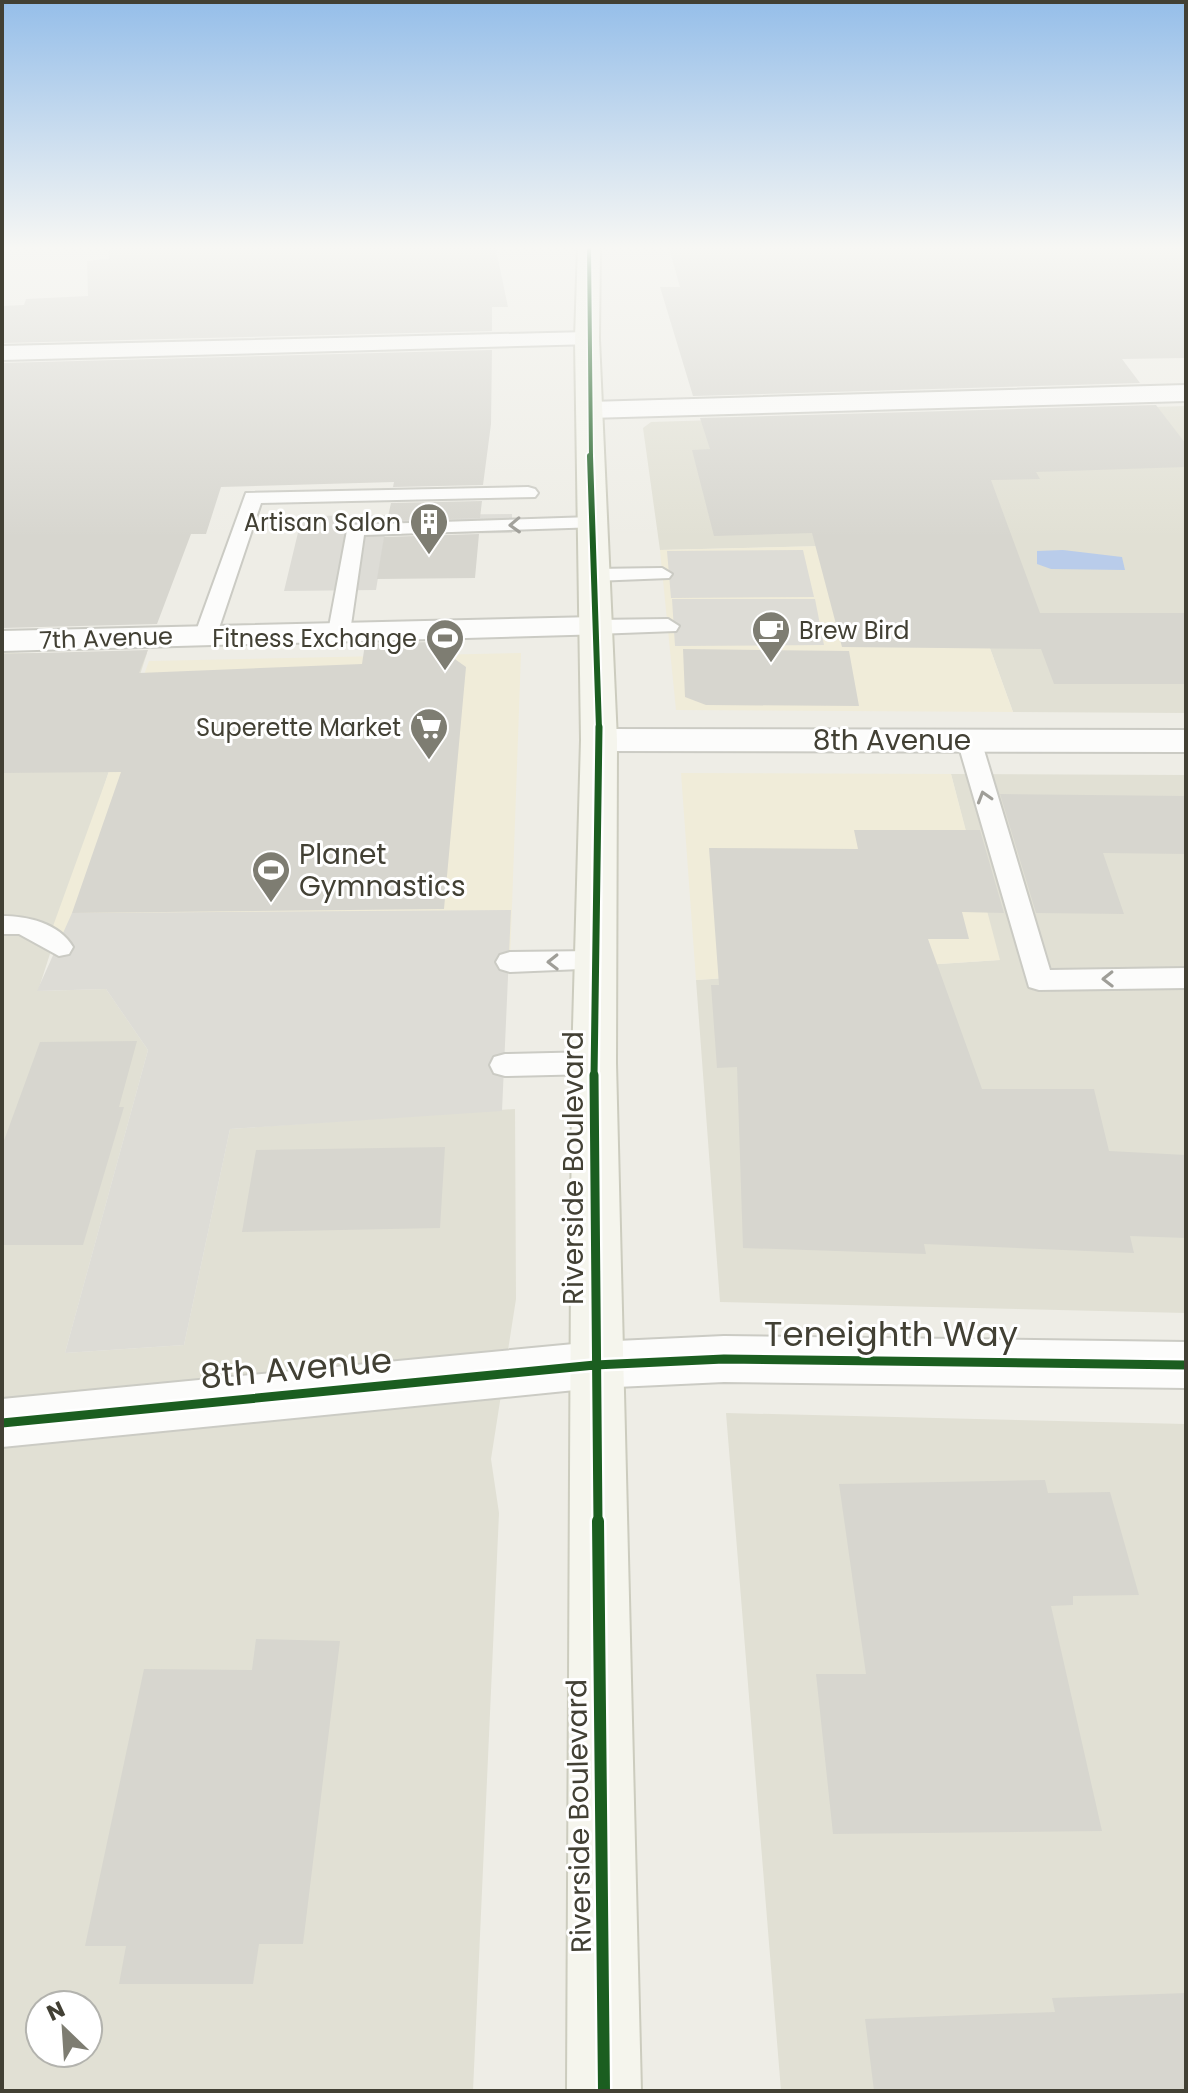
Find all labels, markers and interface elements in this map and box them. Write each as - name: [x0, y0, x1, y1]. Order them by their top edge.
- building icon: Artisan Salon: [408, 501, 450, 556]
- place label: Artisan Salon: [244, 506, 401, 539]
- one-way arrow: [508, 517, 520, 534]
- cafe icon: Brew Bird: [750, 609, 792, 664]
- place label: Brew Bird: [799, 614, 909, 647]
- sports icon: Fitness Exchange: [424, 617, 466, 672]
- street label: 7th Avenue: [39, 619, 173, 657]
- place label: Fitness Exchange: [212, 622, 417, 655]
- supermarket icon: Superette Market: [408, 706, 450, 761]
- place label: Superette Market: [196, 711, 401, 744]
- street label: 8th Avenue: [813, 721, 971, 760]
- one-way arrow: [977, 791, 993, 804]
- place label: Planet Gymnastics: [299, 835, 466, 906]
- sports icon: Planet Gymnastics: [250, 849, 292, 904]
- one-way arrow: [546, 953, 559, 971]
- one-way arrow: [1101, 970, 1114, 988]
- street label: Riverside Boulevard: [554, 1031, 593, 1305]
- street label: Teneighth Way: [764, 1310, 1018, 1358]
- street label: 8th Avenue: [198, 1336, 394, 1400]
- street label: Riverside Boulevard: [557, 1679, 601, 1953]
- north arrow: [24, 1989, 104, 2069]
- text: N: [42, 1994, 70, 2029]

